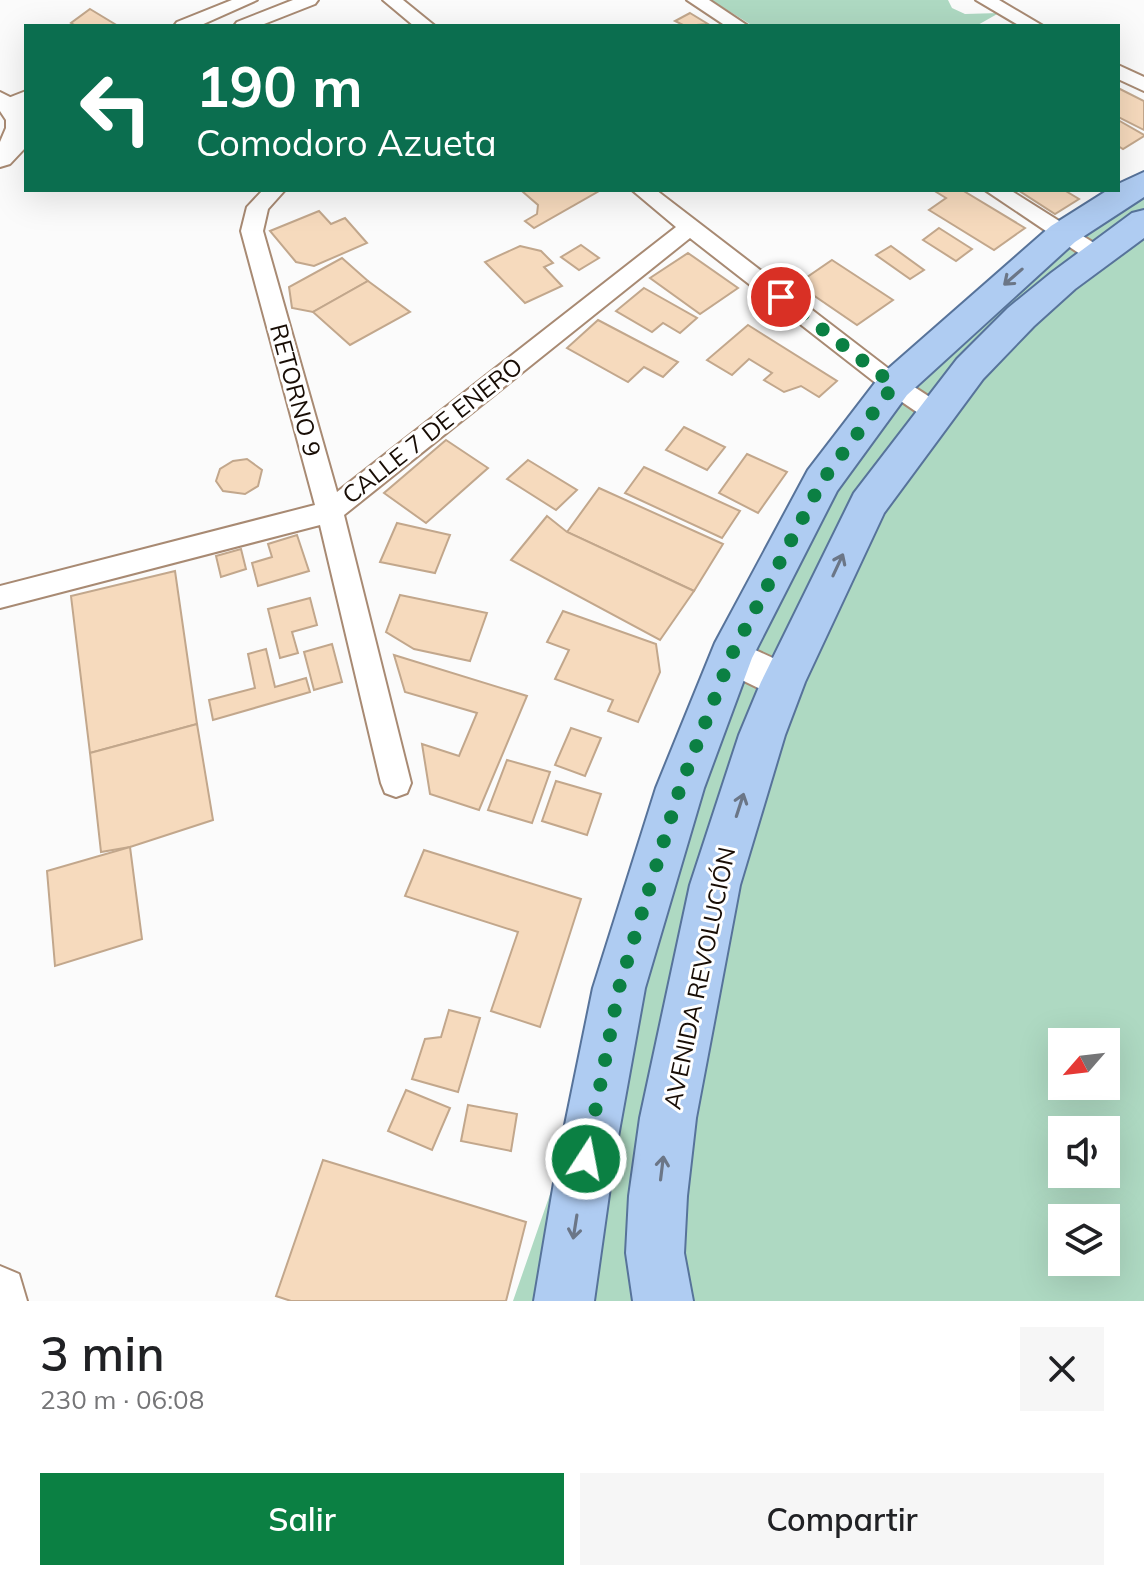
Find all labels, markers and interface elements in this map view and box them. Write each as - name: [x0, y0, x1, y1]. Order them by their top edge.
- text: 190 m: [196, 51, 363, 121]
- icon: left: [64, 56, 168, 160]
- text: Comodoro Azueta: [196, 120, 497, 165]
- pin: [747, 263, 815, 331]
- one-way arrow: [1003, 268, 1024, 286]
- icon: arrive: [759, 275, 803, 319]
- street label: RETORNO 9: [264, 320, 328, 460]
- street label: CALLE 7 DE ENERO: [336, 350, 528, 510]
- one-way arrow: [831, 553, 846, 577]
- one-way arrow: [734, 793, 748, 818]
- street label: AVENIDA REVOLUCIÓN: [657, 844, 741, 1112]
- north arrow: [1048, 1028, 1120, 1100]
- map controls: [1048, 1028, 1120, 1276]
- button: sound: [1048, 1116, 1120, 1188]
- position arrow: [544, 1117, 628, 1201]
- one-way arrow: [655, 1156, 670, 1181]
- button: layers: [1048, 1204, 1120, 1276]
- one-way arrow: [567, 1214, 582, 1240]
- text: 3 min: [40, 1323, 165, 1383]
- button: close: [1020, 1327, 1104, 1411]
- text: 230 m · 06:08: [40, 1383, 204, 1416]
- button: Salir: [40, 1473, 564, 1565]
- button: Compartir: [580, 1473, 1104, 1565]

